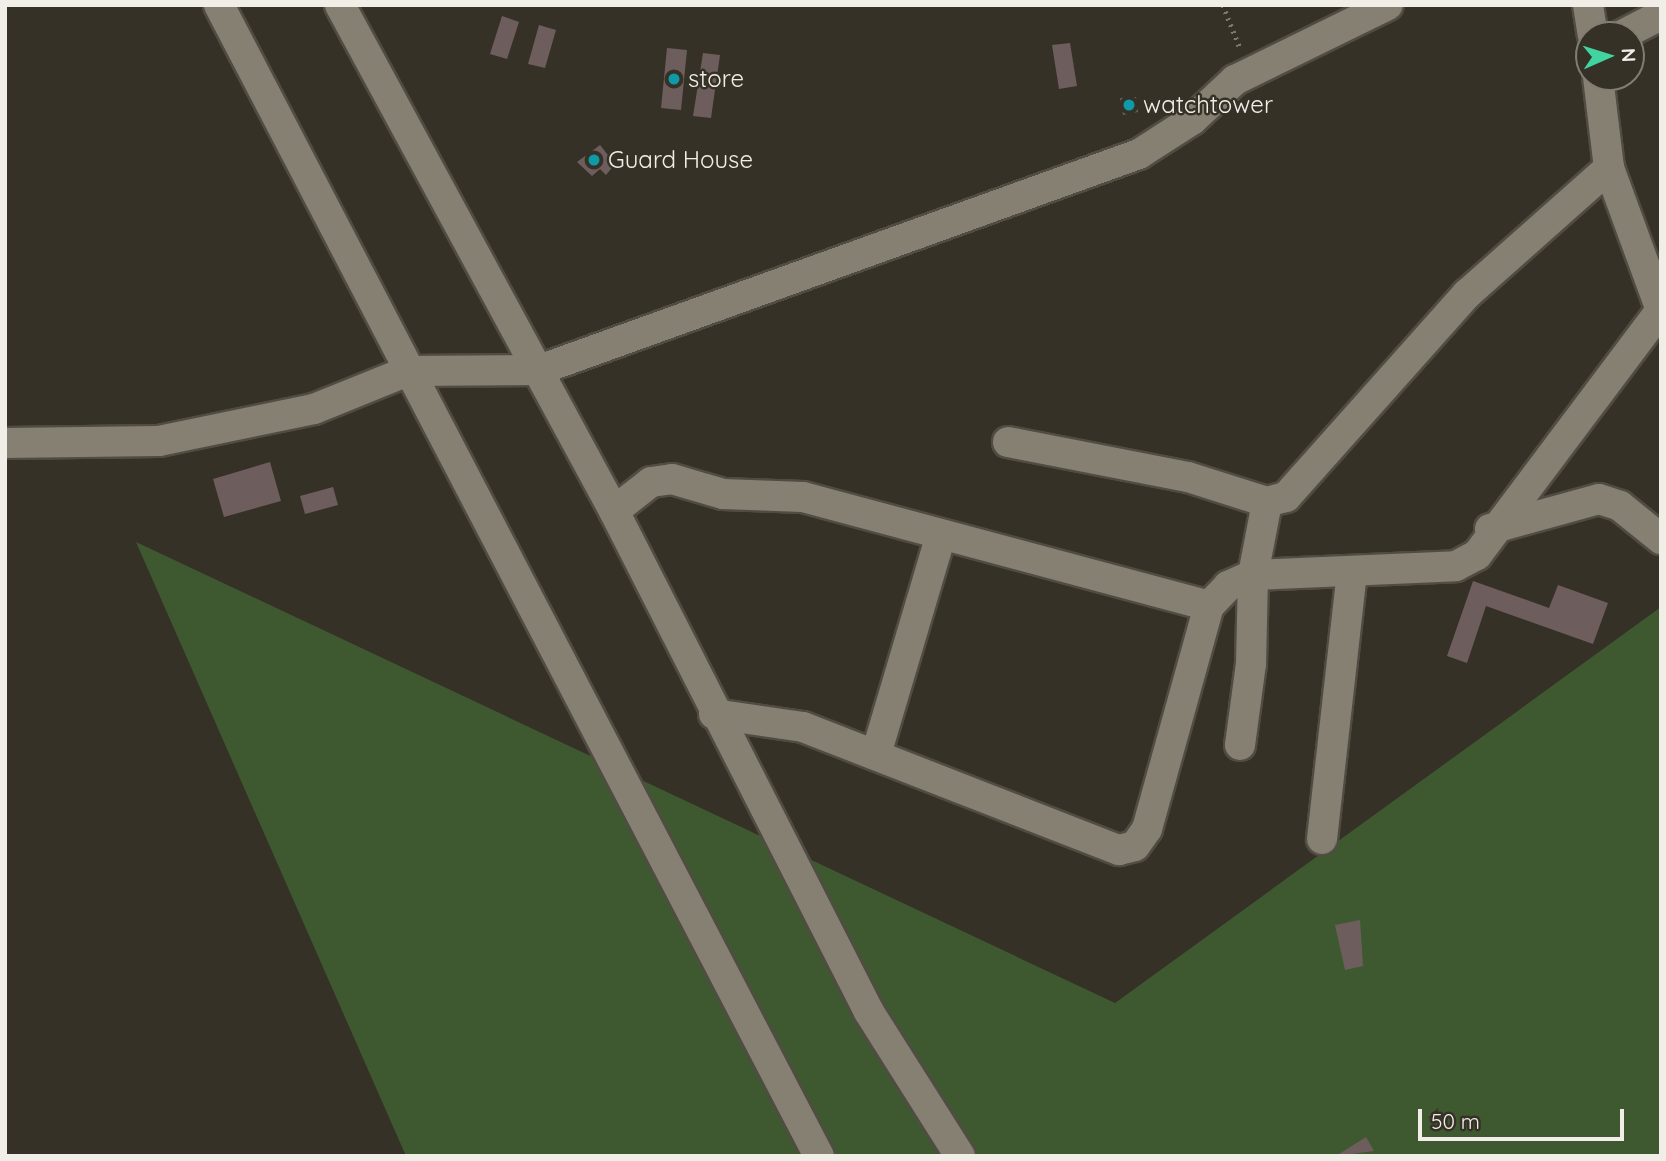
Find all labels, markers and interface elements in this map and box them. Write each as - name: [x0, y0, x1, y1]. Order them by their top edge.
- north arrow: [1575, 21, 1645, 91]
- text: N: [1617, 47, 1641, 63]
- place label: store: [688, 65, 744, 93]
- marker: store: [666, 71, 682, 87]
- place label: watchtower: [1143, 91, 1273, 119]
- marker: watchtower: [1121, 97, 1137, 113]
- place label: Guard House: [608, 146, 753, 174]
- marker: Guard House: [586, 152, 602, 168]
- scale bar: [1421, 1094, 1628, 1138]
- text: 50 m: [1431, 1108, 1480, 1134]

